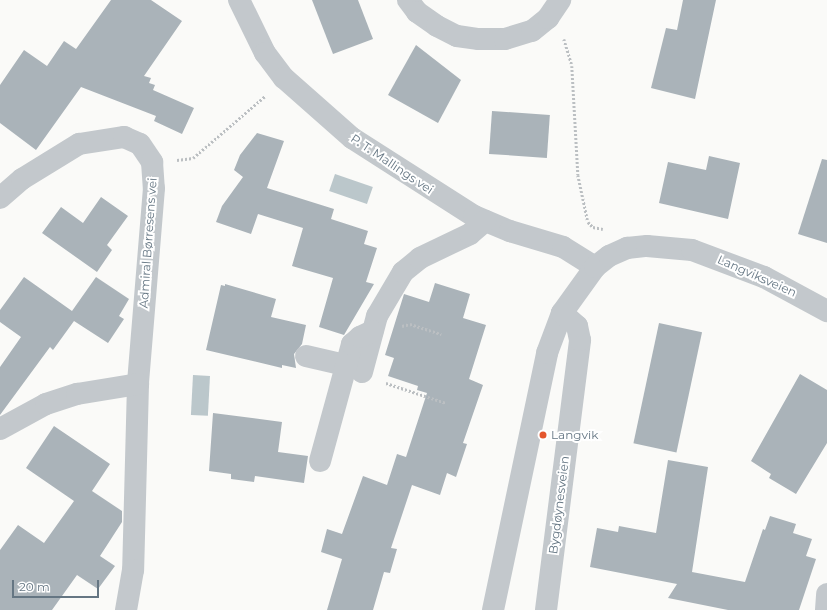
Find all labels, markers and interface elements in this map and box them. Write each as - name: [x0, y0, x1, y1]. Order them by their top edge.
- street label: P. T. Mallings vei: [348, 131, 436, 197]
- street label: Admiral Børresens vei: [136, 177, 160, 309]
- street label: Langviksveien: [715, 252, 799, 300]
- place label: Langvik: [551, 428, 598, 442]
- marker: Langvik: [538, 430, 548, 440]
- street label: Bygdøynesveien: [546, 455, 572, 555]
- scale bar: [14, 572, 101, 598]
- text: 20 m: [19, 579, 50, 594]

